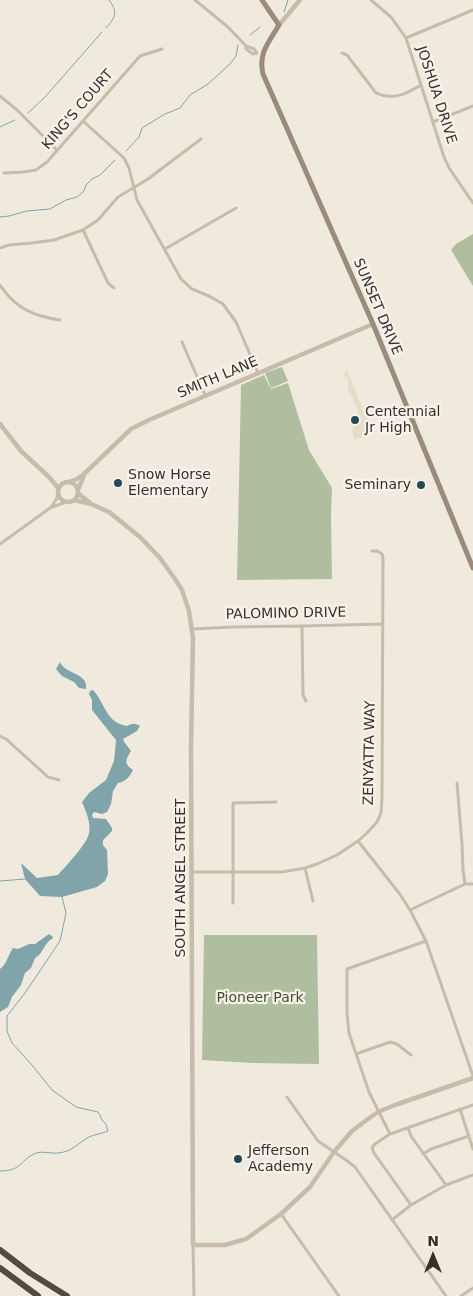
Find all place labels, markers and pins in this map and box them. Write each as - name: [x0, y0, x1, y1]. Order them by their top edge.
- place label: Centennial Jr High: [365, 404, 440, 437]
- marker: Centennial Jr High: [349, 414, 361, 426]
- place label: Snow Horse Elementary: [128, 467, 211, 500]
- marker: Snow Horse Elementary: [112, 477, 124, 489]
- place label: Seminary: [344, 477, 411, 493]
- marker: Seminary: [415, 479, 427, 491]
- place label: Jefferson Academy: [248, 1143, 313, 1176]
- marker: Jefferson Academy: [232, 1153, 244, 1165]

